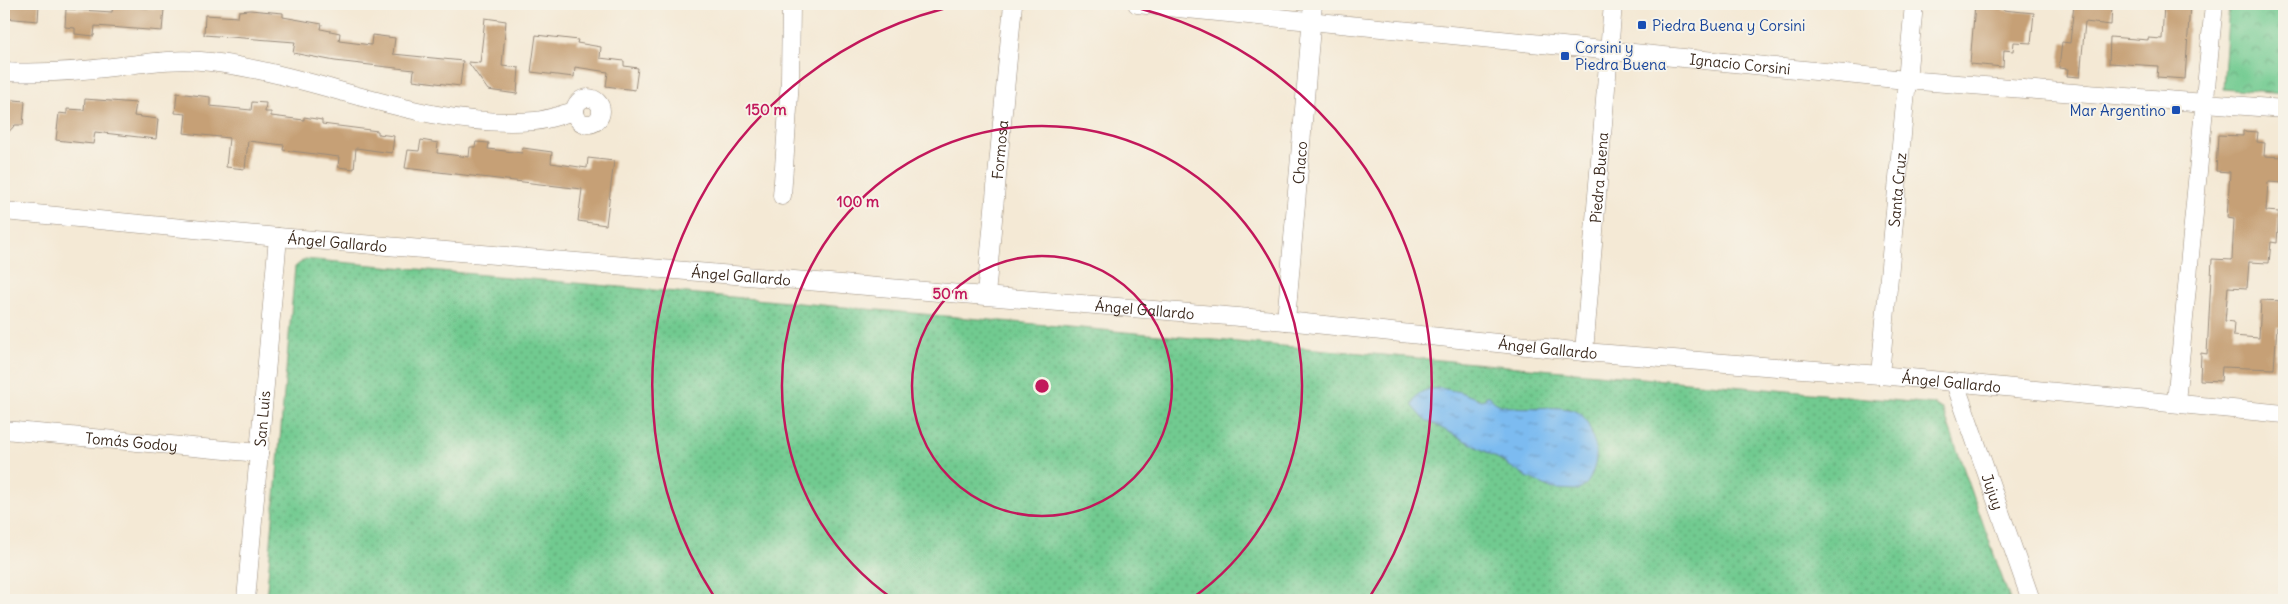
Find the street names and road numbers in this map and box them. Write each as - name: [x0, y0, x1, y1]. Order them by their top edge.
- street label: Ignacio Corsini: [1689, 49, 1791, 78]
- street label: Formosa: [987, 119, 1012, 180]
- street label: Piedra Buena: [1585, 131, 1612, 224]
- street label: Chaco: [1288, 140, 1311, 185]
- street label: Santa Cruz: [1884, 152, 1910, 228]
- street label: Ángel Gallardo: [287, 228, 388, 256]
- street label: Ángel Gallardo: [691, 262, 792, 289]
- street label: Ángel Gallardo: [1094, 296, 1195, 323]
- street label: Ángel Gallardo: [1497, 334, 1598, 363]
- street label: Ángel Gallardo: [1901, 368, 2002, 396]
- street label: San Luis: [250, 390, 274, 447]
- street label: Tomás Godoy: [85, 428, 178, 455]
- street label: Jujuy: [1978, 471, 2008, 512]

